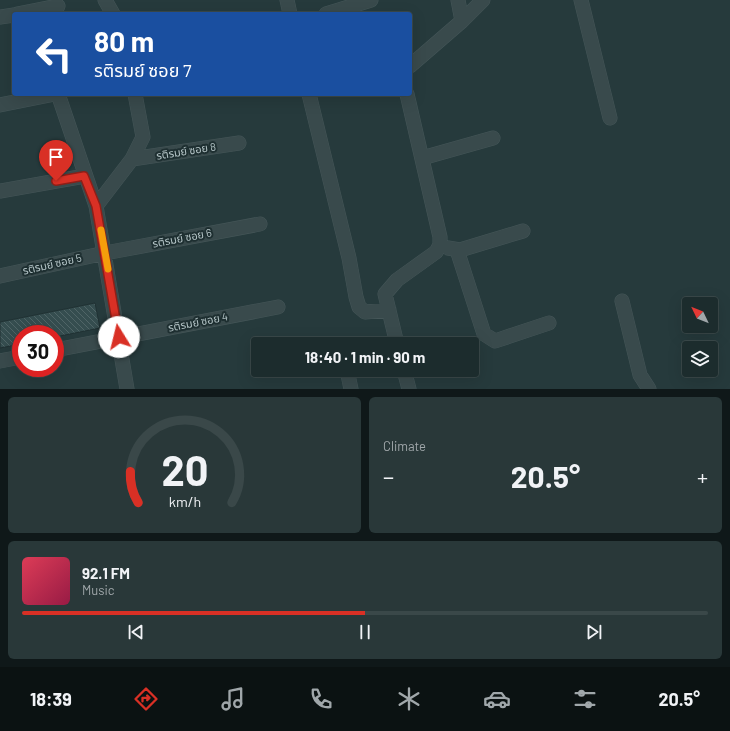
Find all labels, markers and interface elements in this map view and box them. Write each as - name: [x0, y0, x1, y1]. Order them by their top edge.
- text: 80 m: [94, 24, 154, 58]
- icon: left: [28, 28, 80, 80]
- text: รติรมย์ ซอย 7: [94, 59, 192, 81]
- street label: รติรมย์ ซอย 8: [155, 139, 217, 162]
- pin: [39, 140, 73, 181]
- icon: arrive: [45, 146, 67, 168]
- street label: รติรมย์ ซอย 6: [151, 225, 213, 250]
- street label: รติรมย์ ซอย 5: [21, 250, 83, 277]
- north arrow: [682, 297, 718, 333]
- map controls: [682, 297, 718, 377]
- street label: รติรมย์ ซอย 4: [167, 309, 229, 334]
- position arrow: [98, 316, 140, 358]
- speed limit sign: 30: [12, 325, 64, 377]
- button: layers: [682, 341, 718, 377]
- text: 18:40 · 1 min · 90 m: [305, 348, 425, 366]
- text: Climate: [383, 438, 426, 454]
- text: 20: [161, 444, 208, 494]
- text: 20.5°: [511, 458, 580, 494]
- text: −: [383, 463, 394, 489]
- text: +: [697, 463, 708, 489]
- text: km/h: [168, 493, 201, 510]
- text: 92.1 FM: [82, 564, 130, 582]
- text: Music: [82, 582, 115, 598]
- icon: previous: [125, 621, 147, 643]
- icon: pause: [354, 621, 376, 643]
- icon: next: [583, 621, 605, 643]
- icon: directions: [132, 685, 160, 713]
- icon: music: [219, 685, 247, 713]
- icon: phone: [307, 685, 335, 713]
- icon: climate: [395, 685, 423, 713]
- icon: car: [483, 685, 511, 713]
- icon: filters: [571, 685, 599, 713]
- text: 18:39: [30, 688, 72, 710]
- text: 20.5°: [658, 688, 700, 710]

